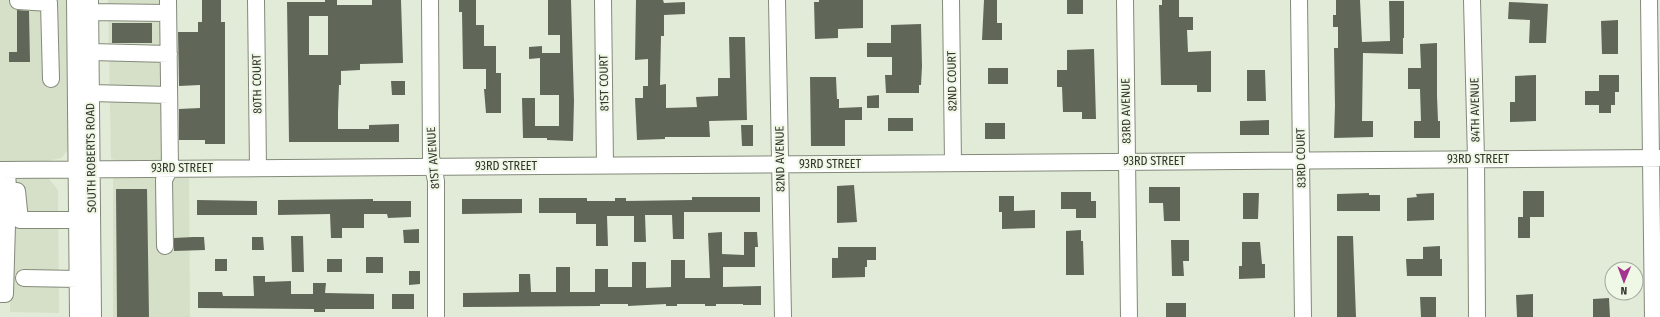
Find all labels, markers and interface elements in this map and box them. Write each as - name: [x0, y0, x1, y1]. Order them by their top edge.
- street label: 82ND COURT: [944, 50, 960, 111]
- street label: 80TH COURT: [249, 54, 265, 114]
- street label: 81ST COURT: [596, 54, 611, 111]
- street label: 84TH AVENUE: [1467, 77, 1483, 142]
- street label: 83RD AVENUE: [1118, 78, 1134, 144]
- street label: SOUTH ROBERTS ROAD: [83, 103, 99, 213]
- street label: 82ND AVENUE: [772, 125, 788, 192]
- street label: 81ST AVENUE: [424, 126, 442, 190]
- street label: 83RD COURT: [1293, 127, 1309, 188]
- street label: 93RD STREET: [1447, 152, 1509, 166]
- street label: 93RD STREET: [1123, 154, 1185, 168]
- street label: 93RD STREET: [799, 157, 861, 171]
- street label: 93RD STREET: [475, 159, 537, 173]
- street label: 93RD STREET: [151, 161, 213, 175]
- north arrow: [1604, 261, 1644, 301]
- text: N: [1620, 284, 1627, 297]

